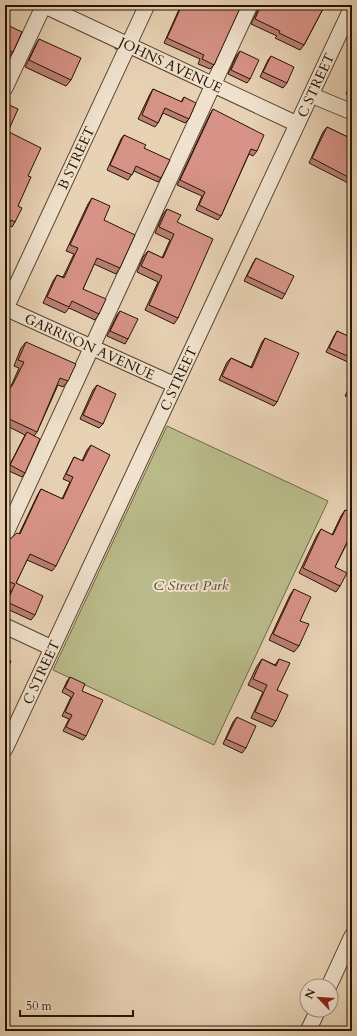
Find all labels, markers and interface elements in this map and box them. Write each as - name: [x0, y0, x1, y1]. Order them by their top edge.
- street label: JOHNS AVENUE: [114, 32, 226, 97]
- street label: C STREET: [292, 50, 339, 120]
- street label: B STREET: [53, 123, 99, 192]
- street label: GARRISON AVENUE: [22, 309, 158, 384]
- street label: C STREET: [155, 343, 201, 414]
- park label: C Street Park: [153, 576, 229, 595]
- street label: C STREET: [18, 637, 64, 707]
- north arrow: [299, 978, 339, 1018]
- text: N: [302, 986, 319, 1001]
- scale bar: [20, 992, 133, 1018]
- text: 50 m: [26, 998, 53, 1014]

